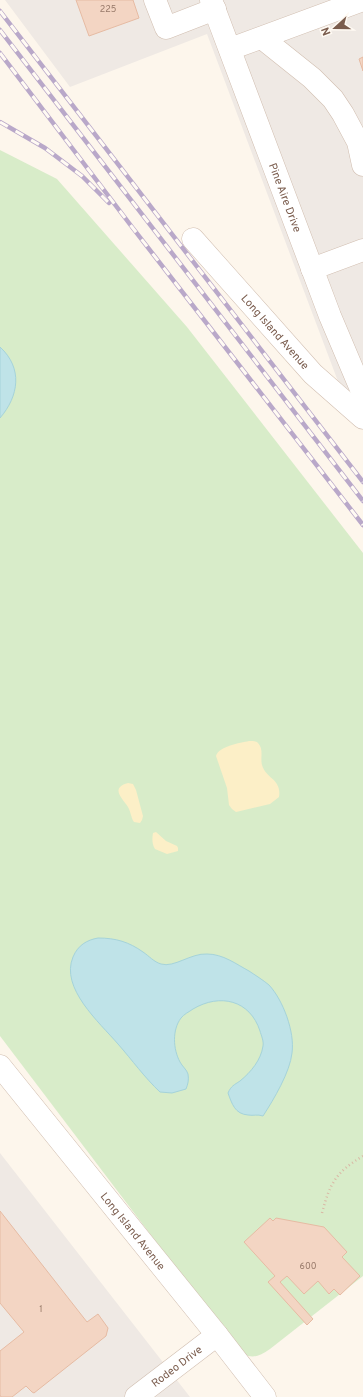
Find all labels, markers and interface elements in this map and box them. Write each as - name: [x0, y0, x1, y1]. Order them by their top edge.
- house number: 225: [100, 4, 116, 15]
- north arrow: [315, 8, 355, 48]
- text: N: [319, 25, 335, 37]
- street label: Pine Aire Drive: [265, 161, 304, 235]
- street label: Long Island Avenue: [238, 292, 312, 373]
- street label: Long Island Avenue: [97, 1190, 168, 1273]
- house number: 600: [300, 1261, 317, 1272]
- house number: 1: [39, 1304, 43, 1315]
- street label: Rodeo Drive: [149, 1343, 205, 1391]

